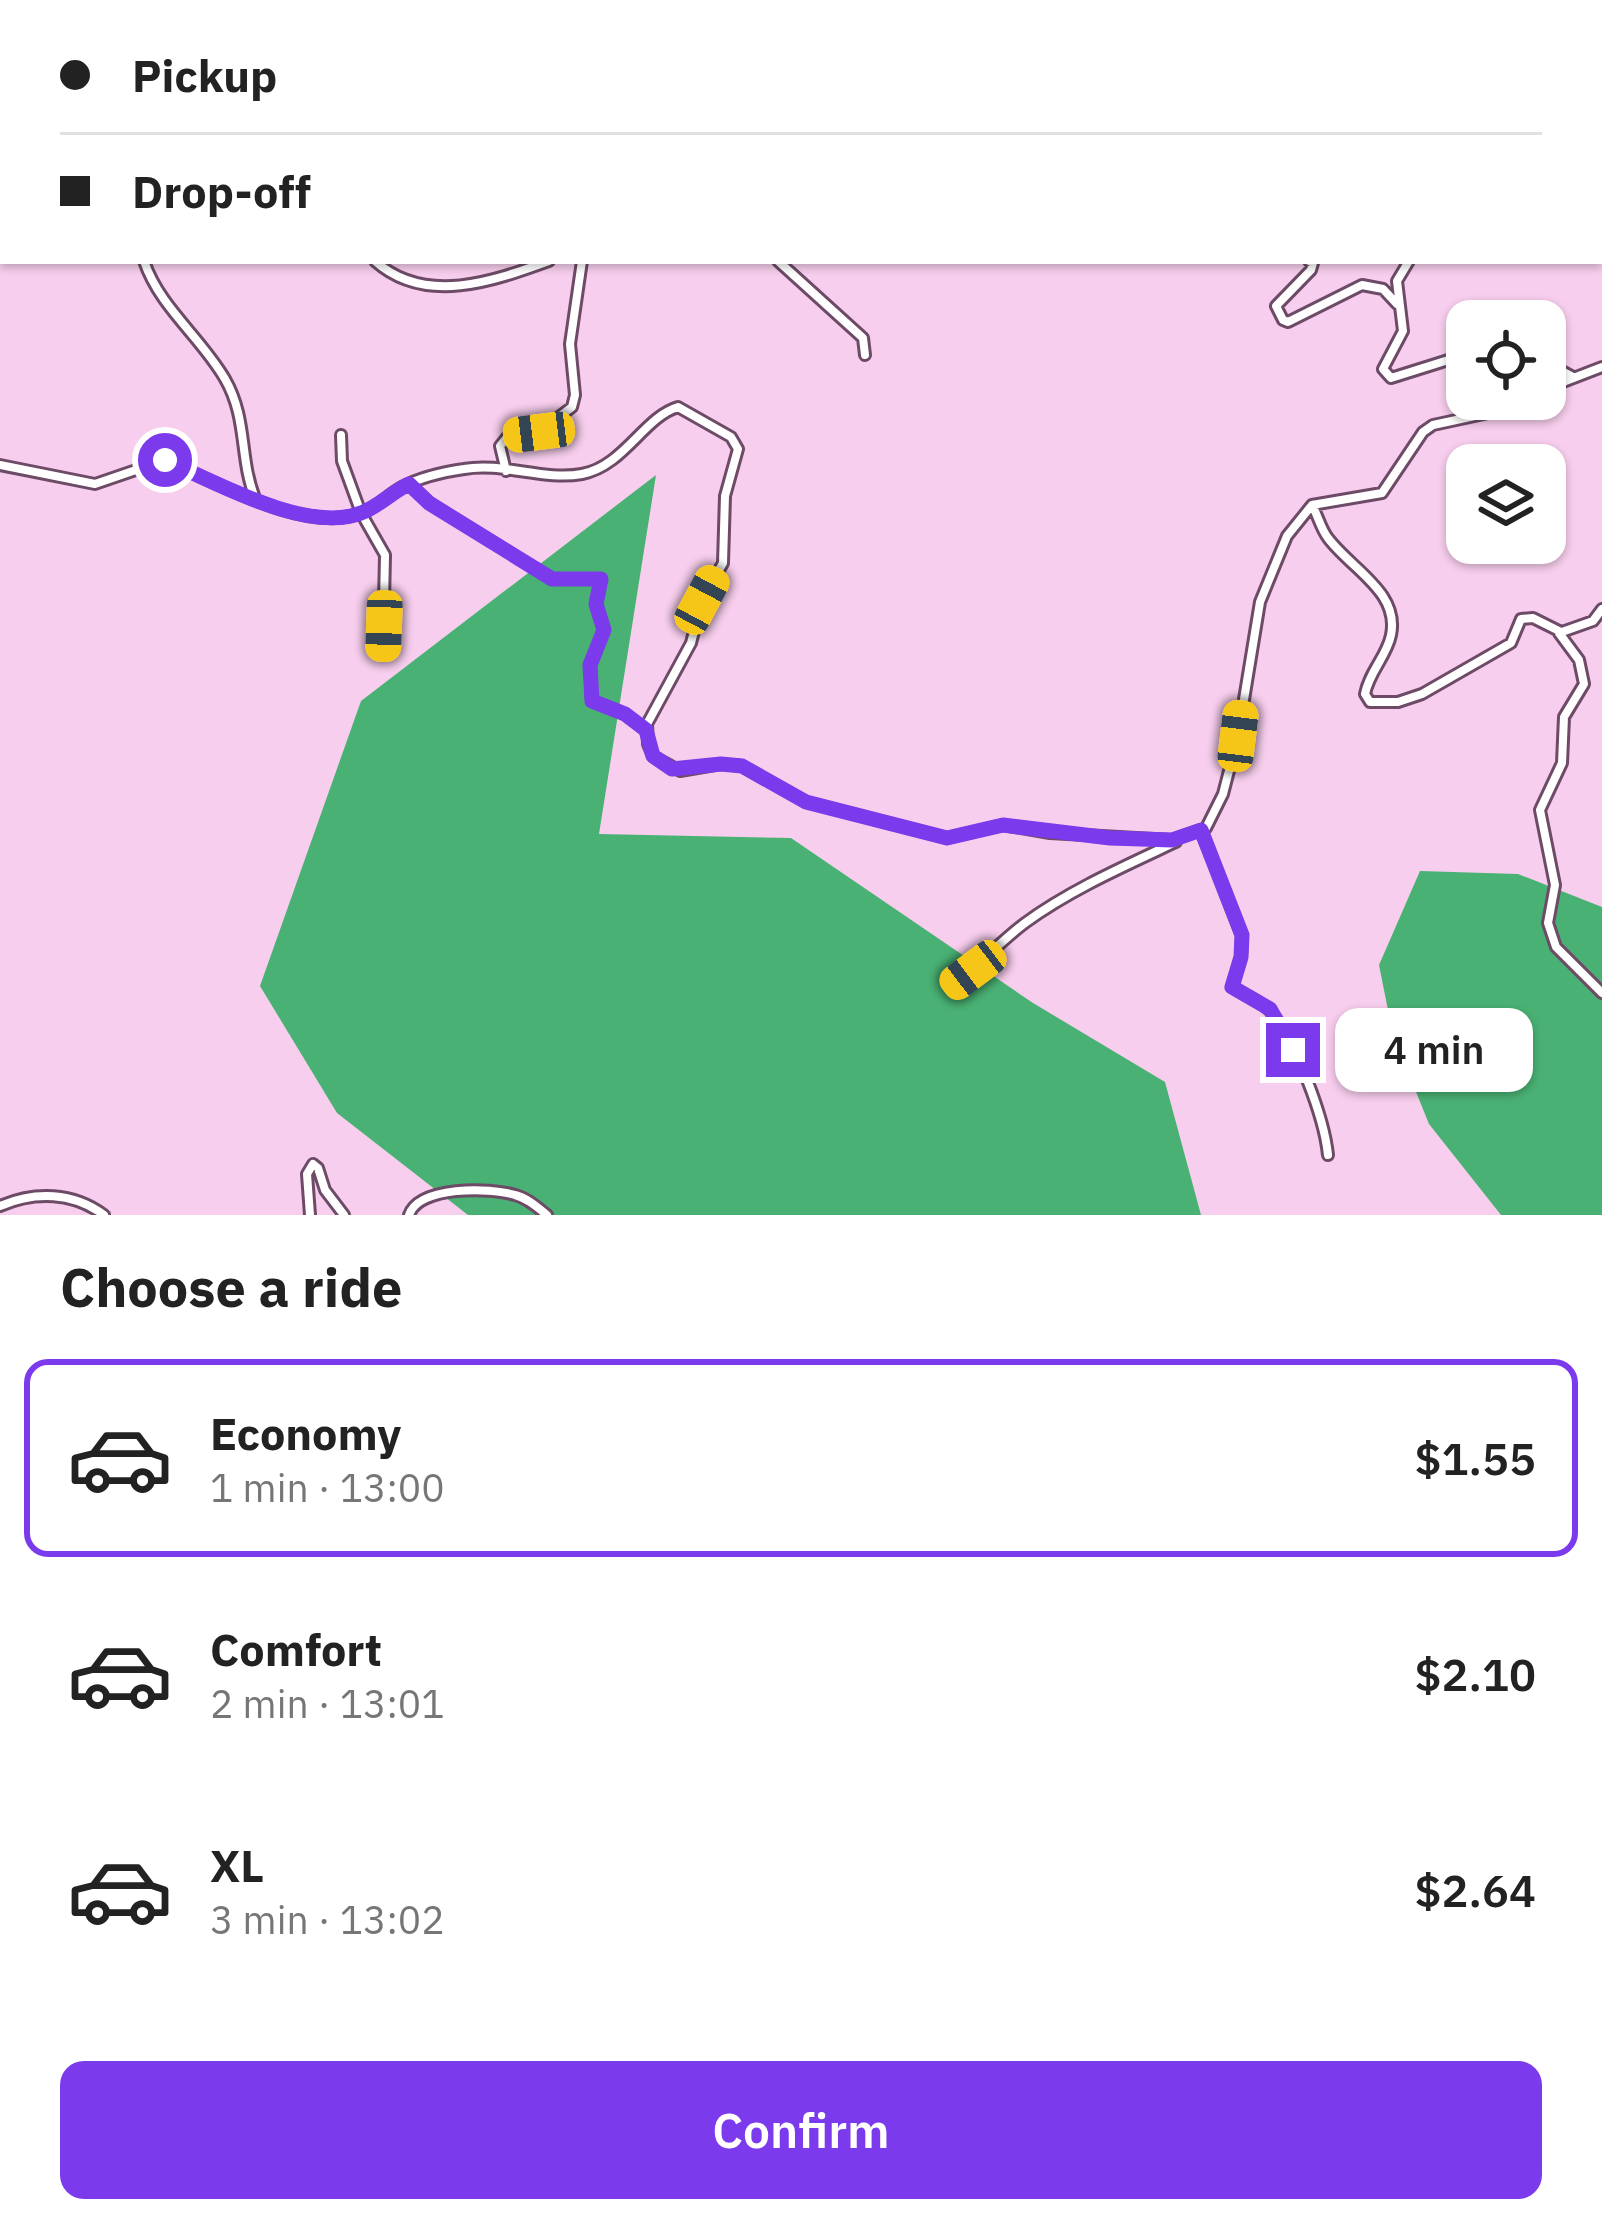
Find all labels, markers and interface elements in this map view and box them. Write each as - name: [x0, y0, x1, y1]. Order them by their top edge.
- text: Pickup: [132, 46, 277, 104]
- text: Drop-off: [132, 162, 311, 220]
- map controls: [1446, 300, 1566, 564]
- button: locate: [1446, 300, 1566, 420]
- car: [501, 410, 577, 454]
- route start: [138, 433, 192, 487]
- button: layers: [1446, 444, 1566, 564]
- car: [669, 560, 735, 640]
- car: [365, 589, 403, 663]
- car: [1216, 698, 1260, 774]
- car: [933, 934, 1013, 1006]
- callout: 4 min: [1335, 1008, 1533, 1092]
- route end: [1266, 1023, 1320, 1077]
- text: 4 min: [1384, 1024, 1484, 1075]
- text: Choose a ride: [60, 1252, 402, 1322]
- icon: car: [66, 1404, 174, 1512]
- text: Economy: [210, 1404, 401, 1462]
- text: $1.55: [1415, 1429, 1536, 1487]
- text: 1 min · 13:00: [210, 1462, 445, 1513]
- icon: car: [66, 1620, 174, 1728]
- text: Comfort: [210, 1620, 382, 1678]
- text: $2.10: [1415, 1645, 1536, 1703]
- text: 2 min · 13:01: [210, 1678, 445, 1729]
- icon: car: [66, 1836, 174, 1944]
- text: XL: [210, 1836, 264, 1894]
- text: $2.64: [1415, 1861, 1536, 1919]
- text: 3 min · 13:02: [210, 1894, 445, 1945]
- button: Confirm: [60, 2061, 1542, 2199]

